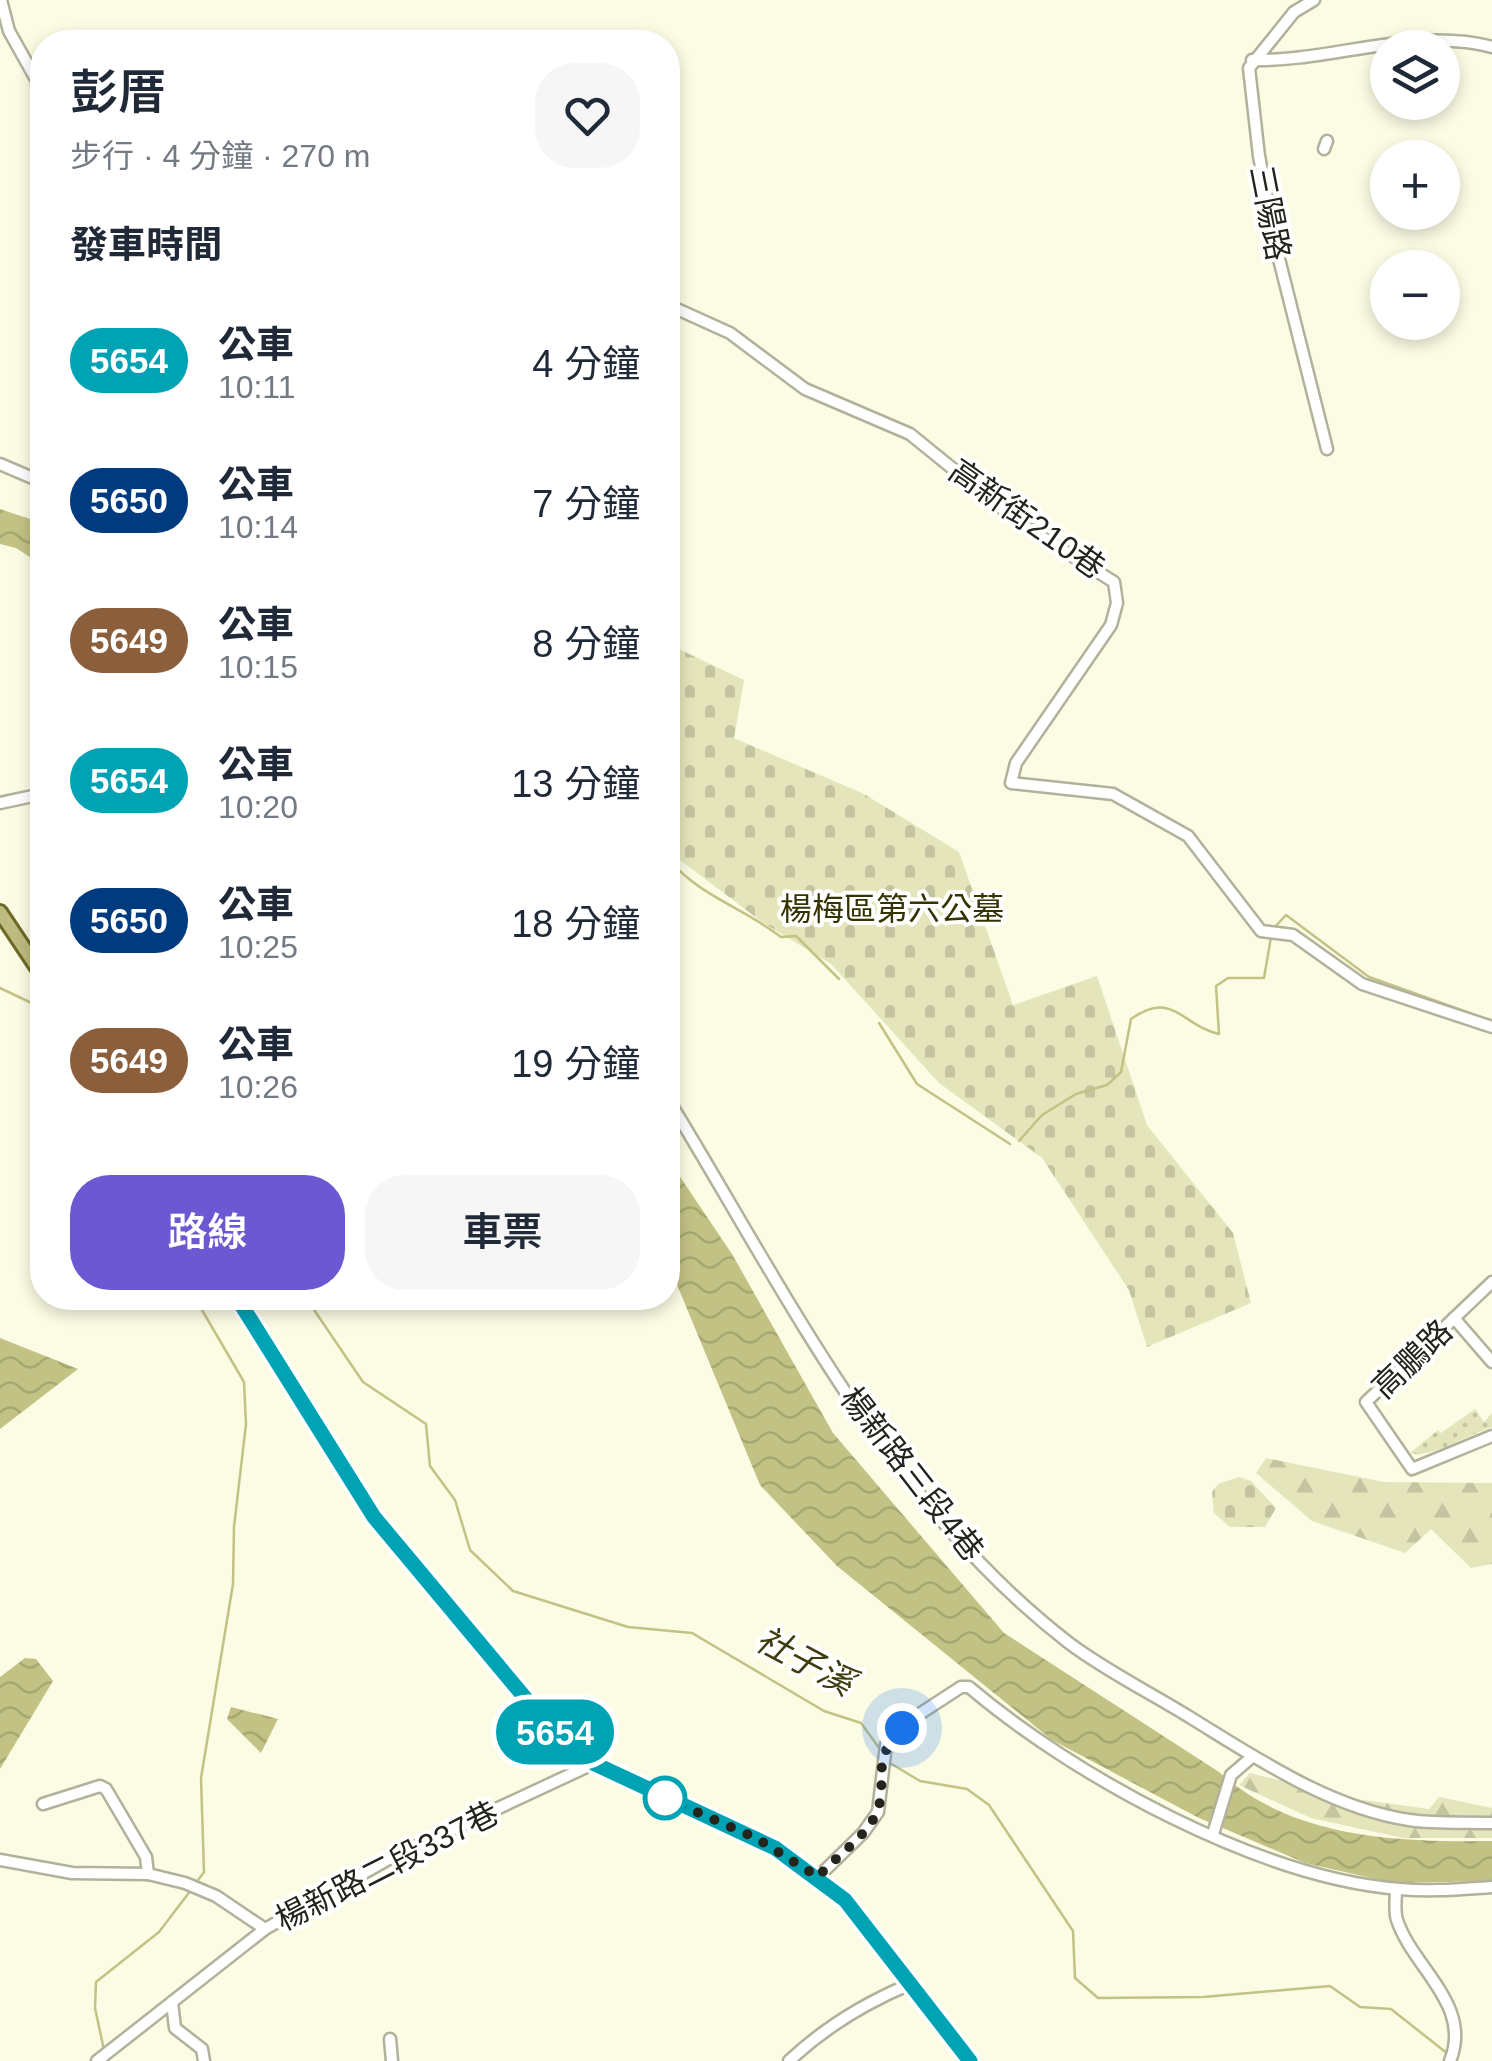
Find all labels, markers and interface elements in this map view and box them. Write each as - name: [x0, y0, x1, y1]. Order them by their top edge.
- map controls: [1370, 30, 1460, 340]
- button: layers: [1370, 30, 1460, 120]
- button: heart: [535, 63, 640, 168]
- text: 彭厝: [70, 66, 166, 119]
- text: 步行 · 4 分鐘 · 270 m: [70, 138, 371, 174]
- button: +: [1370, 140, 1460, 230]
- street label: 三陽路: [1243, 162, 1297, 264]
- text: 發車時間: [70, 224, 222, 266]
- button: −: [1370, 250, 1460, 340]
- text: 公車: [218, 324, 294, 366]
- text: 5654: [90, 341, 168, 380]
- text: 4 分鐘: [532, 343, 640, 385]
- text: 10:11: [218, 369, 296, 405]
- street label: 高新街210巷: [942, 452, 1112, 586]
- text: 公車: [218, 464, 294, 506]
- text: 5650: [90, 481, 168, 520]
- text: 7 分鐘: [532, 483, 640, 525]
- text: 10:14: [218, 509, 298, 545]
- text: 公車: [218, 604, 294, 646]
- text: 5649: [90, 621, 168, 660]
- text: 8 分鐘: [532, 623, 640, 665]
- text: 10:15: [218, 649, 298, 685]
- text: 公車: [218, 744, 294, 786]
- text: 5654: [90, 761, 168, 800]
- text: 13 分鐘: [511, 763, 640, 805]
- text: 10:20: [218, 789, 298, 825]
- text: 公車: [218, 884, 294, 926]
- park label: 楊梅區第六公墓: [780, 891, 1004, 927]
- text: 5650: [90, 901, 168, 940]
- text: 18 分鐘: [511, 903, 640, 945]
- text: 10:25: [218, 929, 298, 965]
- text: 公車: [218, 1024, 294, 1066]
- text: 5649: [90, 1041, 168, 1080]
- text: 19 分鐘: [511, 1043, 640, 1085]
- text: 10:26: [218, 1069, 298, 1105]
- button: 路線: [70, 1175, 345, 1290]
- button: 車票: [365, 1175, 640, 1290]
- street label: 高鵬路: [1365, 1313, 1459, 1405]
- street label: 楊新路三段4巷: [833, 1380, 991, 1568]
- water label: 社子溪: [750, 1619, 865, 1705]
- line badge: 5654: [485, 1700, 625, 1764]
- your location: [877, 1703, 927, 1753]
- text: 5654: [516, 1713, 594, 1752]
- unlabelled marker: [644, 1777, 686, 1819]
- street label: 楊新路二段337巷: [269, 1794, 505, 1938]

